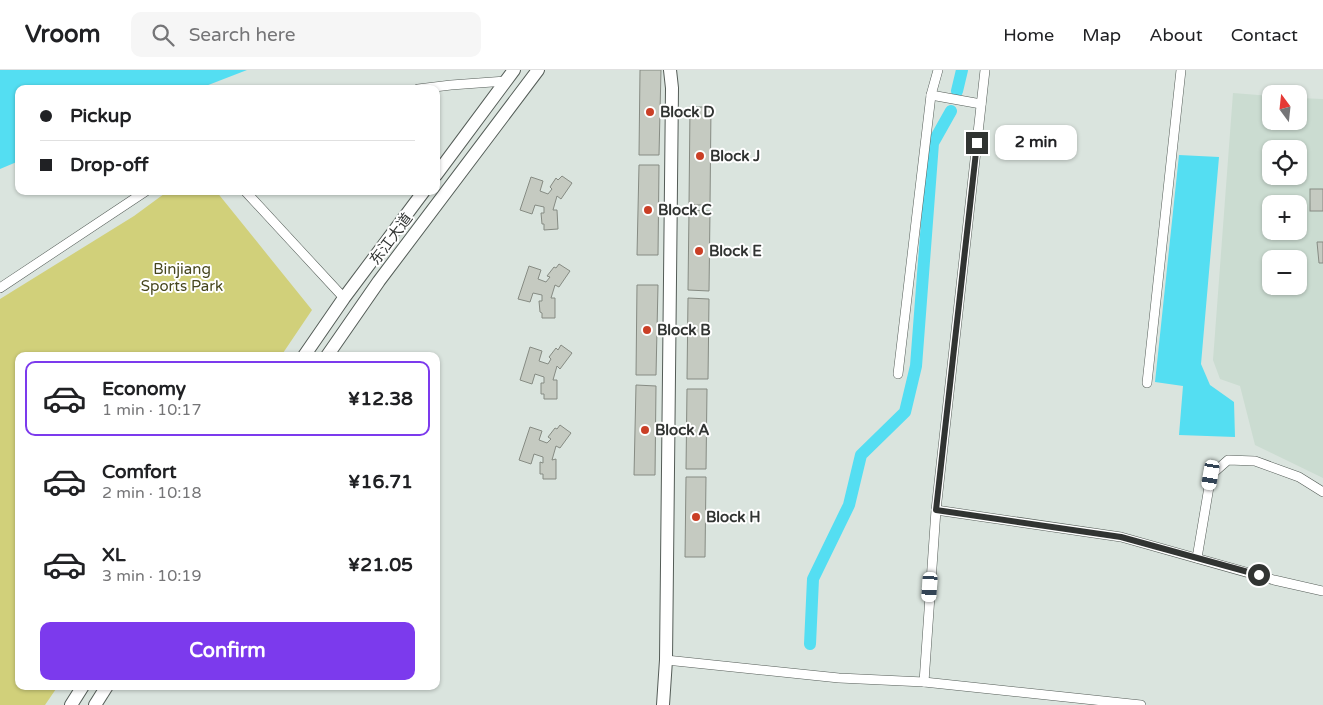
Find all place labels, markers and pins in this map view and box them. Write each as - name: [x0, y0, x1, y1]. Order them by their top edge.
- place label: Block D: [660, 103, 714, 121]
- marker: Block D: [644, 106, 656, 118]
- place label: Block J: [710, 147, 760, 165]
- marker: Block J: [694, 150, 706, 162]
- place label: Block C: [658, 201, 712, 219]
- marker: Block C: [642, 204, 654, 216]
- place label: Block E: [709, 242, 762, 260]
- marker: Block E: [693, 245, 705, 257]
- place label: Block B: [657, 321, 711, 339]
- marker: Block B: [641, 324, 653, 336]
- place label: Block A: [655, 421, 709, 439]
- marker: Block A: [639, 424, 651, 436]
- place label: Block H: [706, 508, 761, 526]
- marker: Block H: [690, 511, 702, 523]

